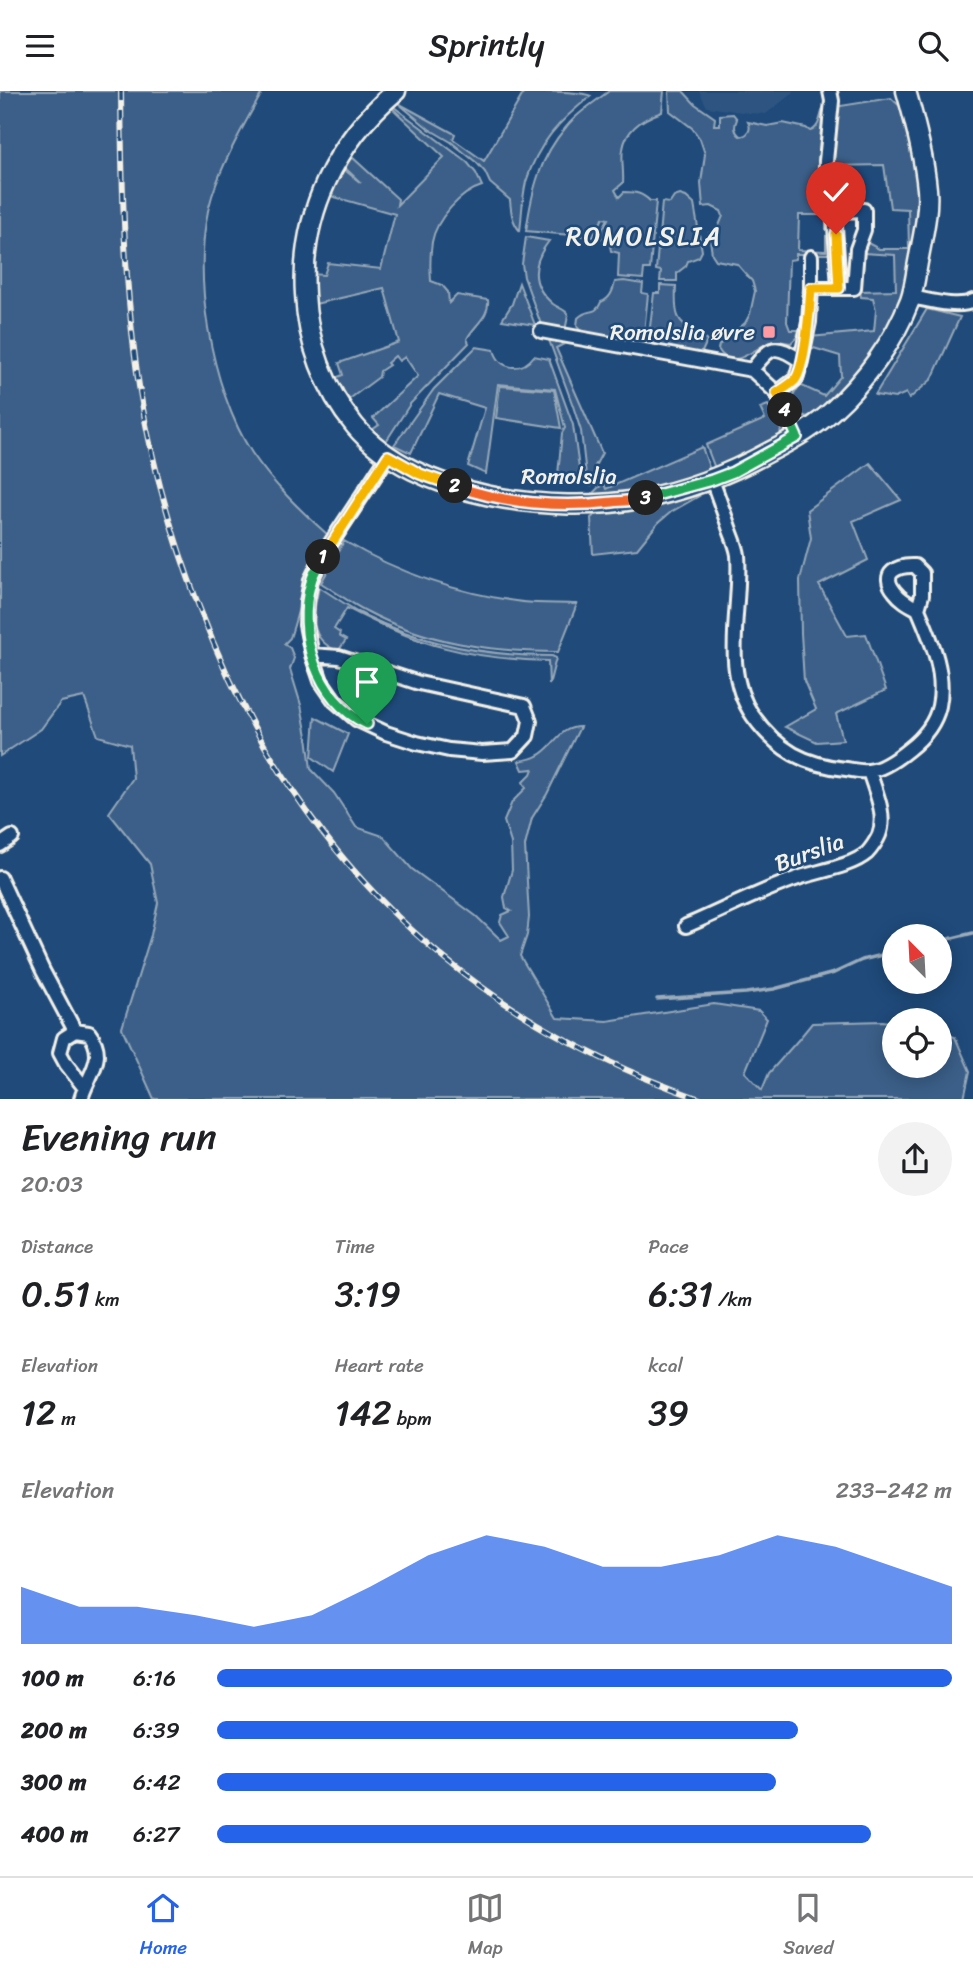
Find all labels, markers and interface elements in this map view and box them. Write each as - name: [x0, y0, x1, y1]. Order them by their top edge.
- text: Sprintly: [429, 17, 544, 74]
- icon: menu: [21, 27, 59, 65]
- icon: search: [914, 27, 952, 65]
- pin: [806, 162, 866, 234]
- icon: check: [817, 173, 855, 211]
- district label: ROMOLSLIA: [566, 213, 722, 259]
- place label: Romolslia øvre: [610, 312, 755, 353]
- marker: Romolslia øvre: [761, 324, 777, 340]
- pin: 4: [768, 393, 802, 427]
- text: 4: [779, 393, 790, 426]
- street label: Romolslia: [521, 456, 617, 497]
- pin: 2: [438, 469, 472, 503]
- text: 2: [449, 469, 460, 502]
- pin: 3: [628, 481, 664, 515]
- text: 3: [640, 481, 651, 514]
- pin: 1: [306, 539, 340, 575]
- text: 1: [318, 540, 327, 573]
- pin: [337, 652, 397, 724]
- icon: arrive: [348, 663, 386, 701]
- street label: Burslia: [769, 821, 850, 884]
- north arrow: [882, 924, 952, 994]
- map controls: [882, 924, 952, 1078]
- button: locate: [882, 1008, 952, 1078]
- text: Evening run: [21, 1104, 217, 1171]
- button: share: [878, 1122, 952, 1196]
- text: 20:03: [21, 1164, 83, 1205]
- text: Distance: [21, 1230, 93, 1263]
- text: Time: [335, 1230, 375, 1263]
- text: Pace: [648, 1230, 689, 1263]
- text: 0.51: [21, 1263, 90, 1325]
- text: 3:19: [335, 1263, 401, 1325]
- text: 6:31: [648, 1263, 713, 1325]
- text: km: [90, 1283, 120, 1316]
- text: /km: [713, 1283, 752, 1316]
- text: Elevation: [21, 1349, 98, 1382]
- text: Heart rate: [335, 1349, 424, 1382]
- text: kcal: [648, 1349, 683, 1382]
- text: 12: [21, 1382, 56, 1444]
- text: 142: [335, 1382, 392, 1444]
- text: 39: [648, 1382, 689, 1444]
- text: m: [56, 1402, 76, 1435]
- text: bpm: [392, 1402, 432, 1435]
- text: Elevation: [21, 1470, 114, 1511]
- text: 233–242 m: [836, 1470, 952, 1511]
- text: 100 m: [21, 1658, 84, 1699]
- text: 6:16: [133, 1658, 176, 1699]
- text: 200 m: [21, 1710, 87, 1751]
- text: 6:39: [133, 1710, 180, 1751]
- text: 300 m: [21, 1762, 86, 1803]
- text: 6:42: [133, 1762, 181, 1803]
- text: 400 m: [21, 1814, 88, 1855]
- text: 6:27: [133, 1814, 179, 1855]
- tab: Home: [140, 1889, 187, 1964]
- tab: Map: [466, 1889, 504, 1964]
- tab: Saved: [783, 1889, 833, 1964]

